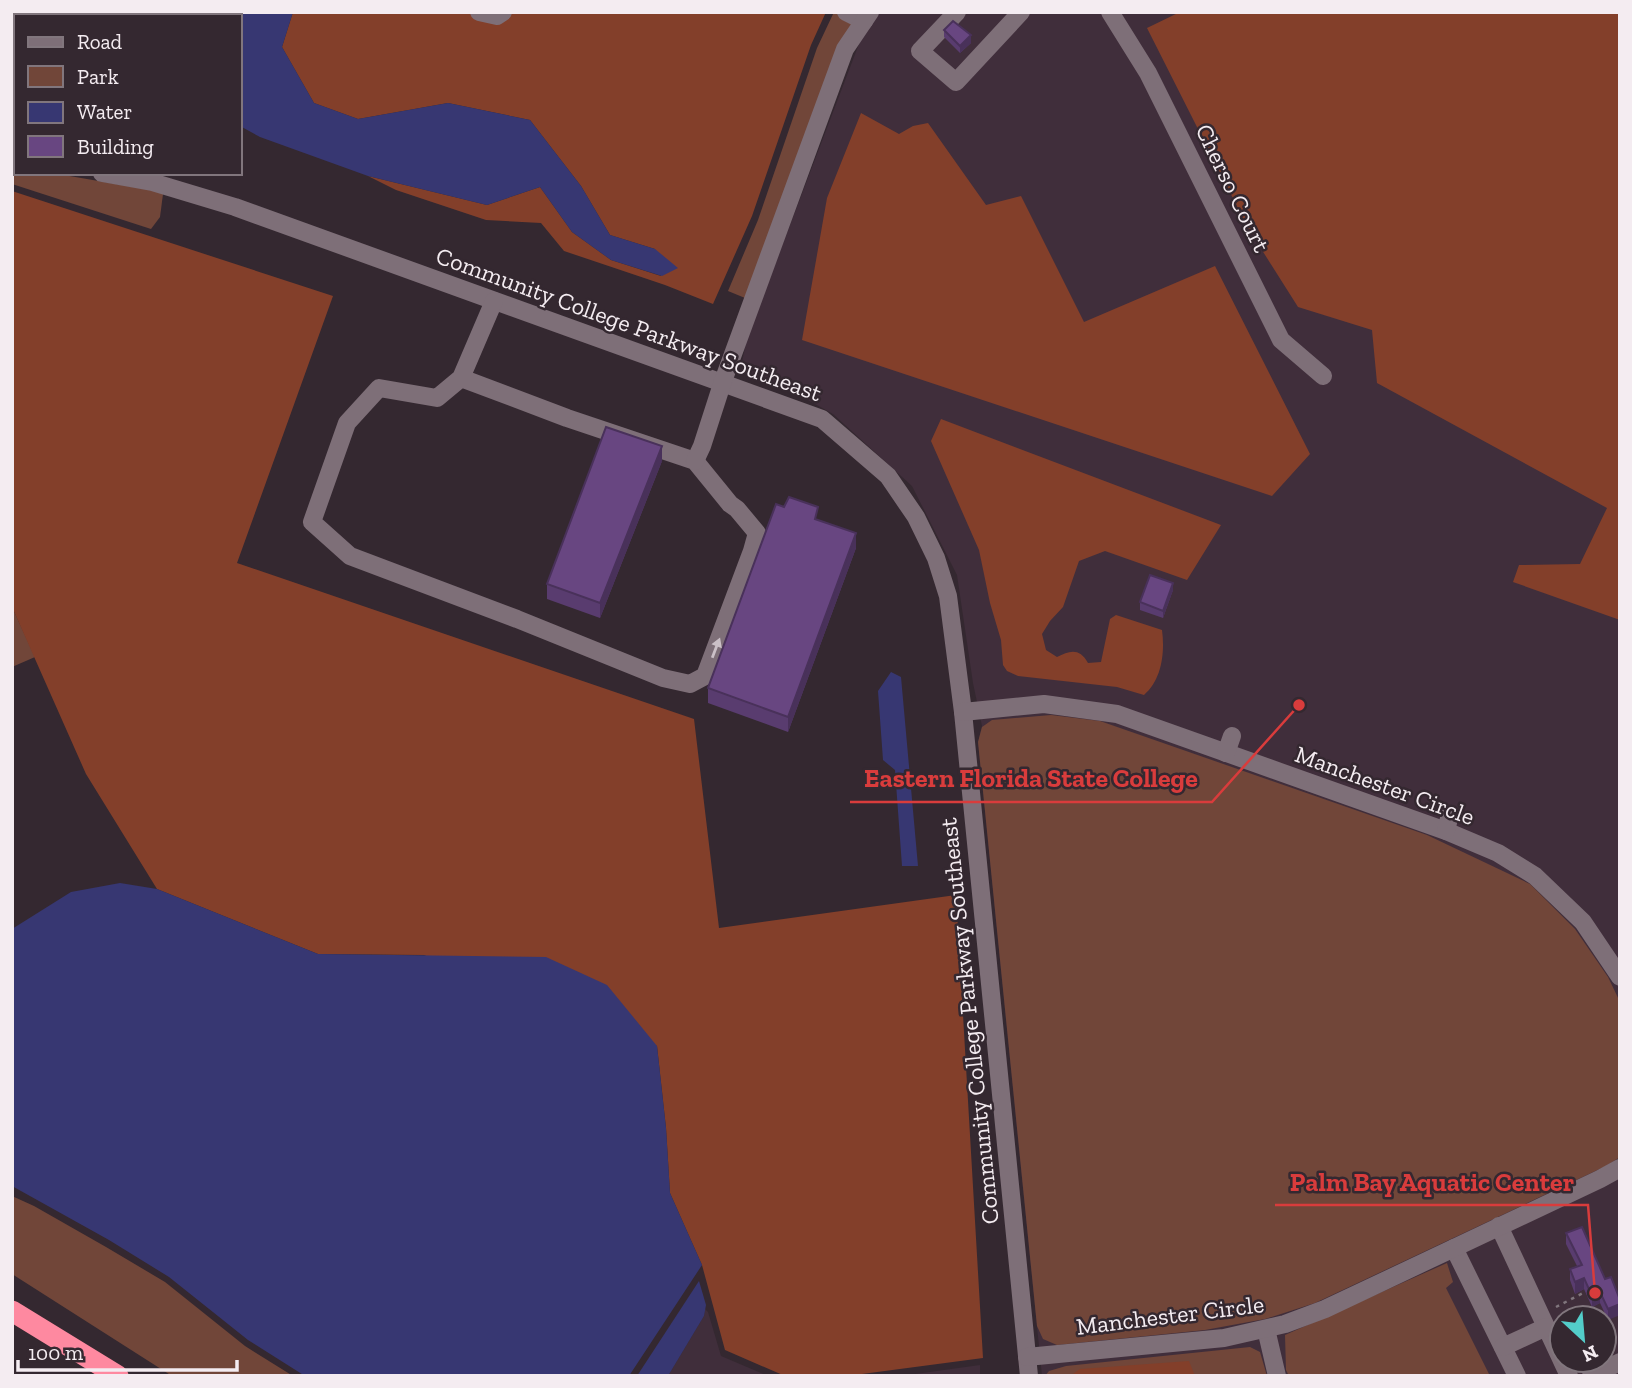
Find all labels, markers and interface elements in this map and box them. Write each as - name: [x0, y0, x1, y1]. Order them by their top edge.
- legend: [14, 14, 242, 175]
- text: Road: [77, 29, 123, 54]
- text: Park: [77, 64, 119, 89]
- text: Water: [77, 99, 132, 124]
- street label: Cherso Court: [1190, 119, 1277, 257]
- text: Building: [77, 134, 154, 159]
- street label: Community College Parkway Southeast: [432, 241, 826, 407]
- one-way arrow: [711, 637, 722, 658]
- street label: Manchester Circle: [1291, 739, 1479, 831]
- callout: Eastern Florida State College: [850, 755, 1212, 802]
- text: Eastern Florida State College: [864, 762, 1198, 794]
- street label: Community College Parkway Southeast: [933, 816, 1005, 1226]
- callout: Palm Bay Aquatic Center: [1275, 1158, 1588, 1205]
- text: Palm Bay Aquatic Center: [1290, 1166, 1574, 1198]
- street label: Manchester Circle: [1074, 1289, 1266, 1341]
- north arrow: [1548, 1304, 1618, 1374]
- scale bar: [18, 1328, 236, 1372]
- text: 100 m: [28, 1340, 83, 1365]
- text: N: [1579, 1340, 1602, 1367]

